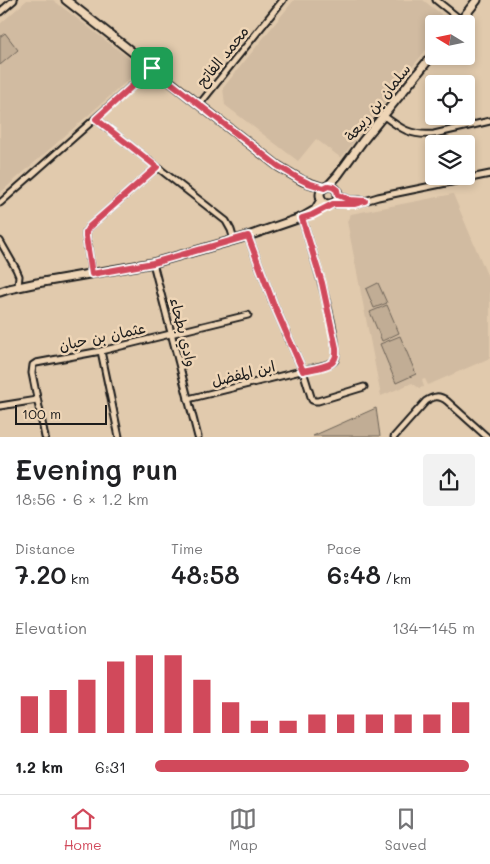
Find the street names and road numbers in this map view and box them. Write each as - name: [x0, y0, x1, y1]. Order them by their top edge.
- street label: محمد الفاتح: [191, 21, 254, 91]
- street label: سلمان بن ربيعة: [340, 59, 414, 145]
- street label: وادي بطحاء: [164, 295, 202, 369]
- street label: عثمان بن حيان: [57, 317, 147, 355]
- street label: ابن المفضل: [209, 355, 277, 391]

